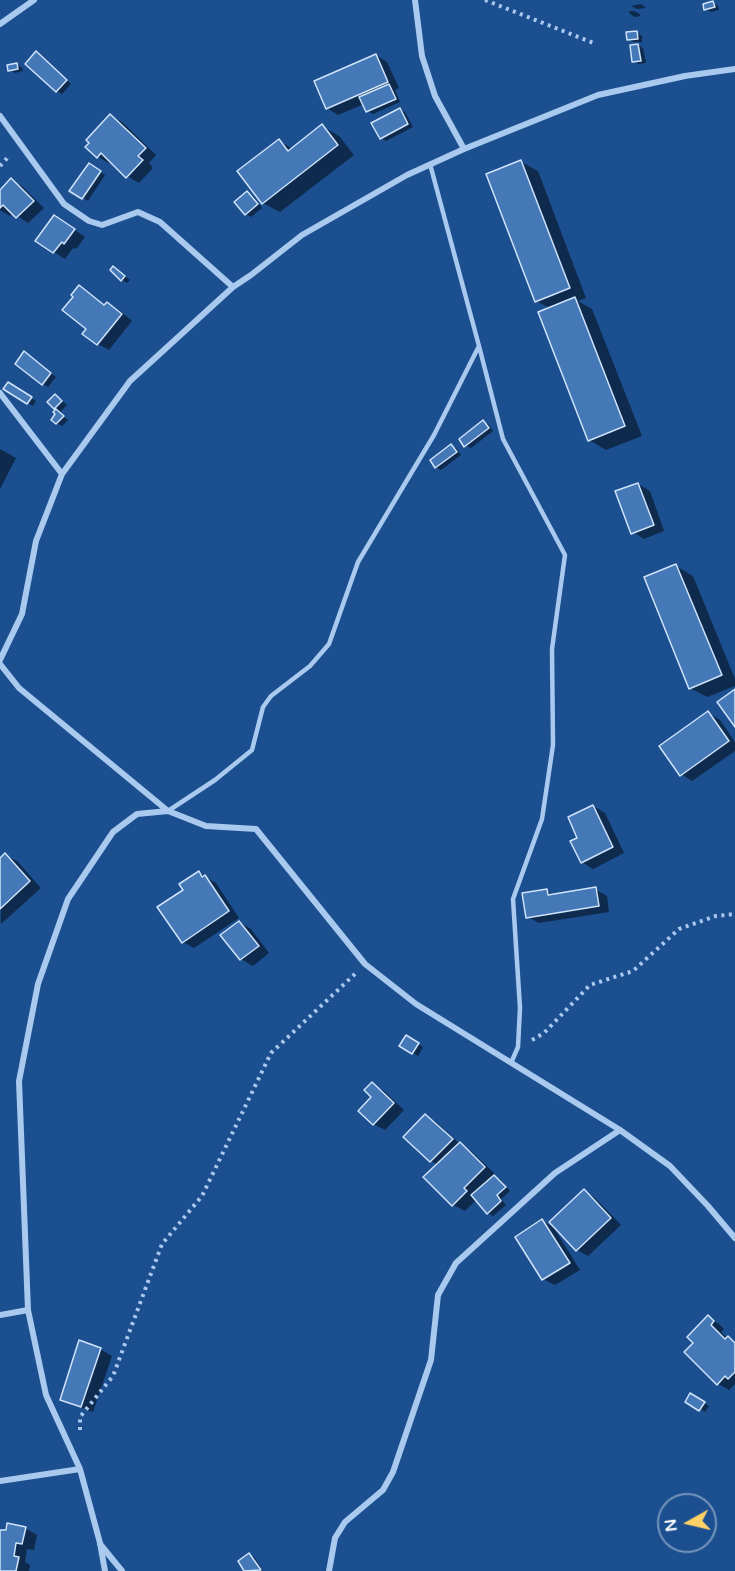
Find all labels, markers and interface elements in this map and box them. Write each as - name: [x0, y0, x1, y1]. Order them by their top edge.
- north arrow: [657, 1493, 717, 1553]
- text: N: [660, 1517, 682, 1533]

